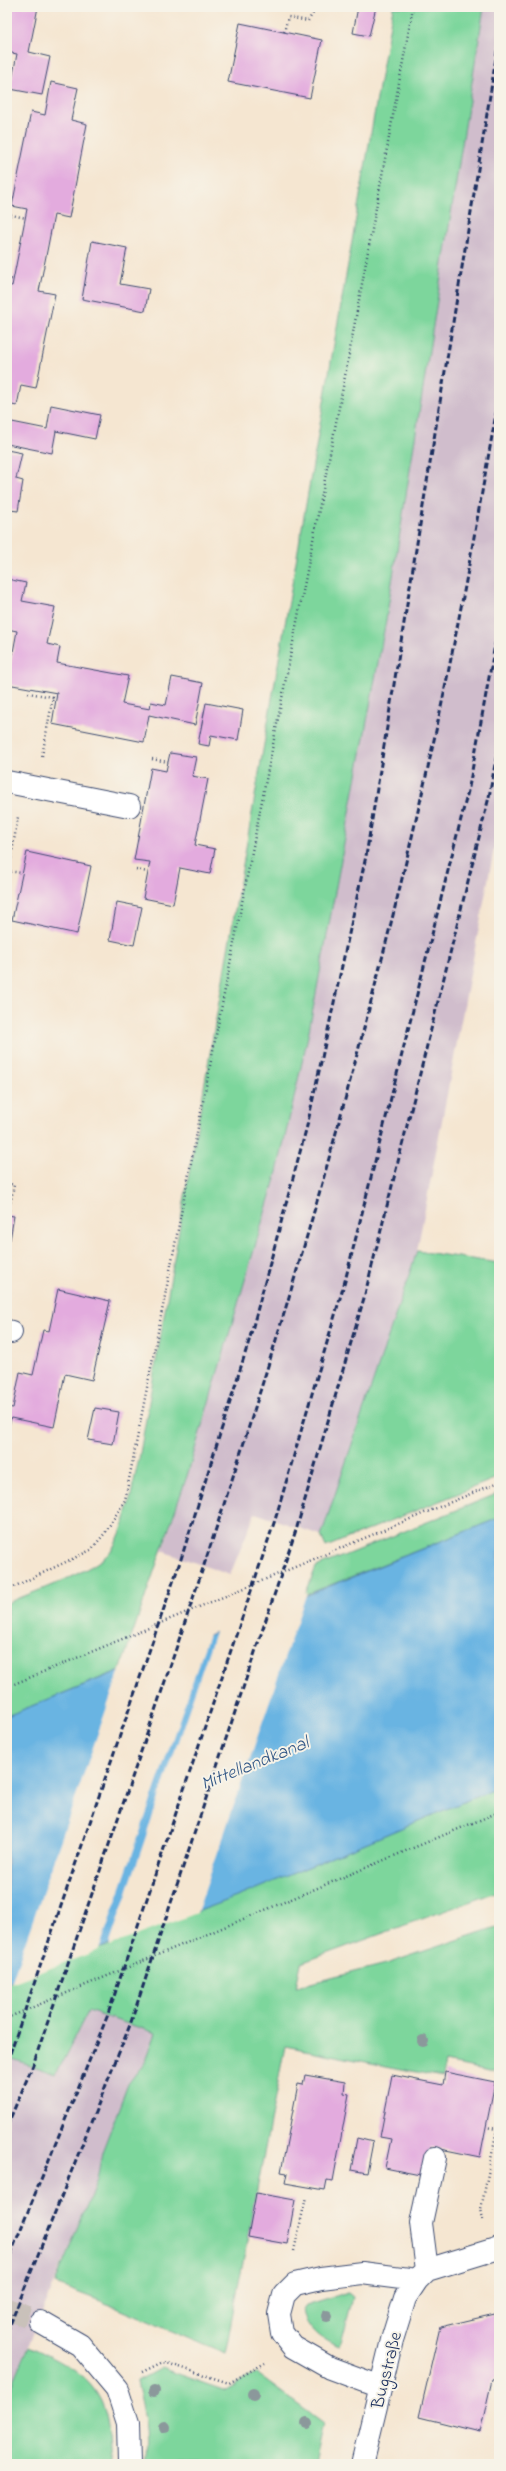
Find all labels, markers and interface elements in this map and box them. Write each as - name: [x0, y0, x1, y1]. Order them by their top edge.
- water label: Mittellandkanal: [197, 1729, 316, 1798]
- street label: Bugstraße: [366, 2328, 411, 2413]

